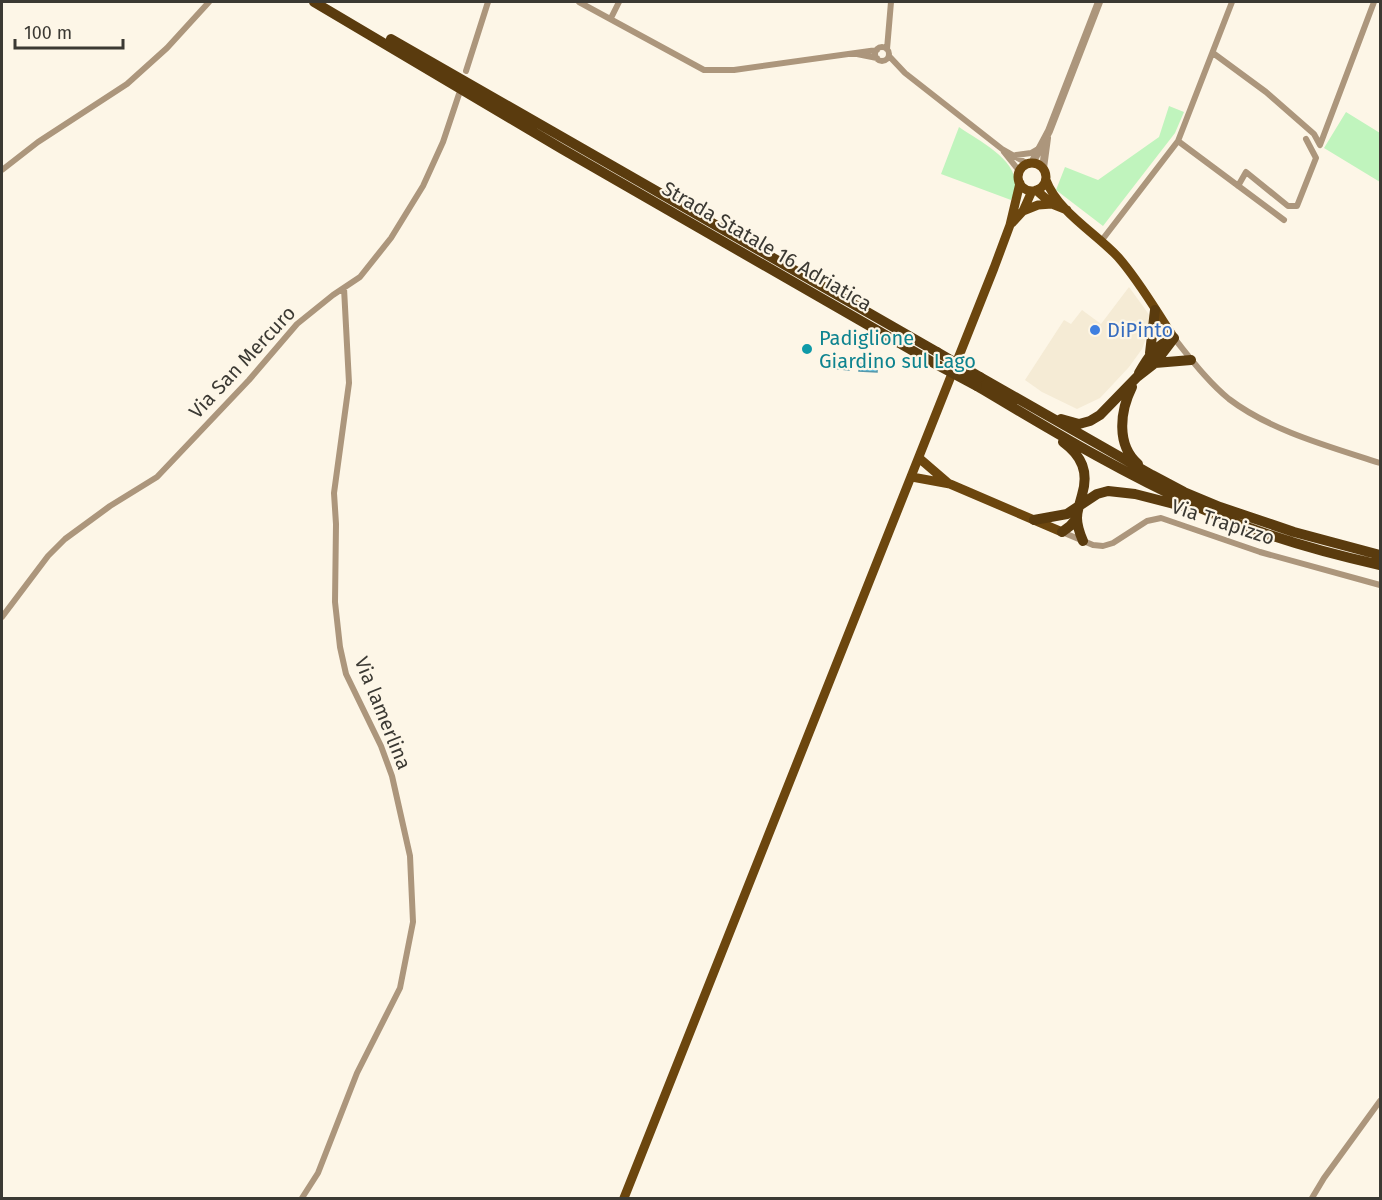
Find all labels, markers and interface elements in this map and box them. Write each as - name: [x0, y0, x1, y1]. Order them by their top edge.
- scale bar: [15, 12, 123, 50]
- text: 100 m: [24, 22, 72, 44]
- street label: Strada Statale 16 Adriatica: [658, 176, 876, 316]
- street label: Via San Mercuro: [184, 301, 300, 423]
- place label: DiPinto: [1107, 318, 1173, 342]
- marker: DiPinto: [1088, 323, 1102, 337]
- place label: Padiglione Giardino sul Lago: [819, 326, 976, 373]
- marker: Padiglione Giardino sul Lago: [800, 342, 814, 356]
- street label: Via Trapizzo: [1168, 494, 1278, 550]
- street label: Via lamerlina: [349, 653, 417, 773]

